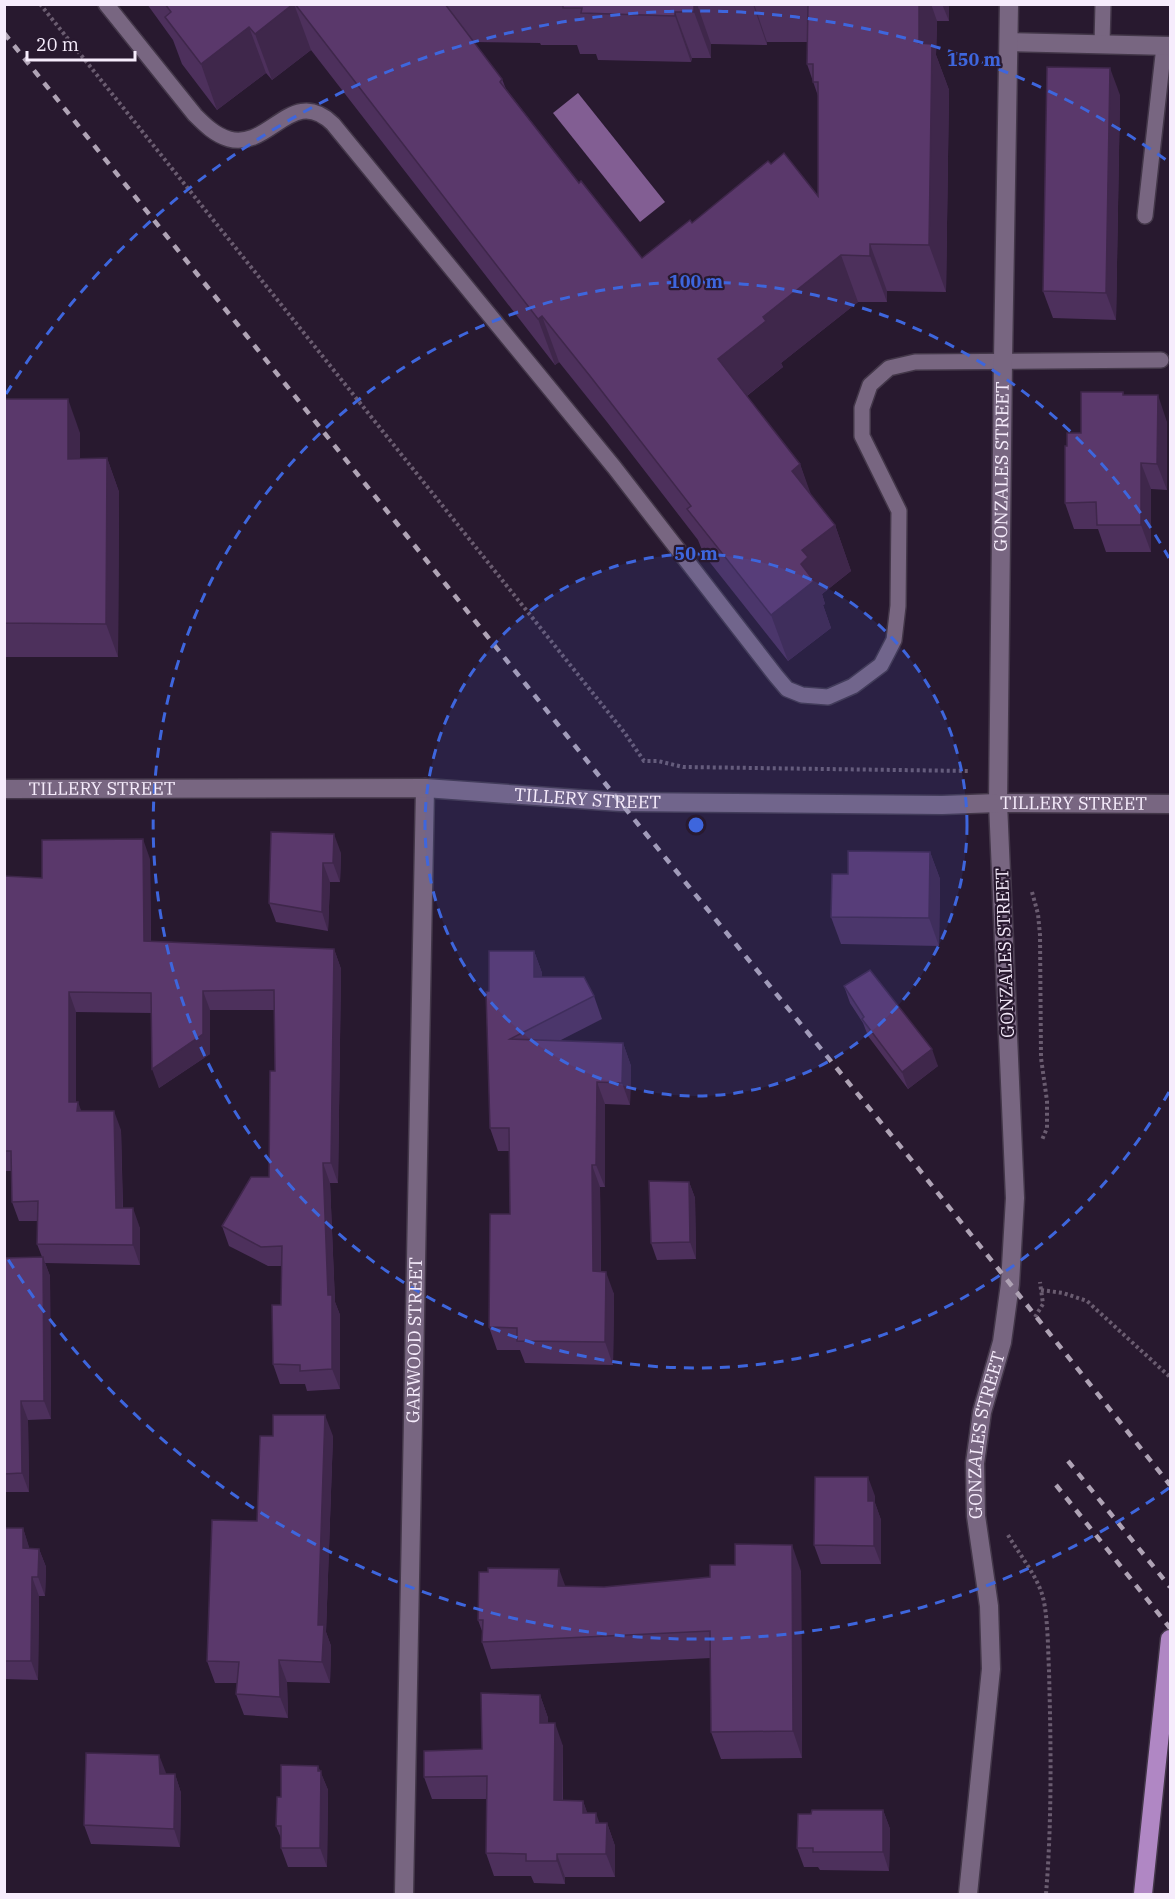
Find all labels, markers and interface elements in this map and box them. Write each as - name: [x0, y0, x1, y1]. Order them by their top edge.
- scale bar: [27, 24, 135, 62]
- text: 20 m: [36, 33, 79, 56]
- text: 150 m: [947, 48, 1002, 71]
- text: 100 m: [669, 270, 724, 293]
- street label: GONZALES STREET: [989, 381, 1014, 552]
- text: 50 m: [674, 542, 718, 565]
- street label: TILLERY STREET: [28, 777, 176, 800]
- street label: TILLERY STREET: [513, 782, 661, 813]
- street label: TILLERY STREET: [1000, 791, 1147, 815]
- centre of rings: [686, 815, 706, 835]
- street label: GONZALES STREET: [990, 867, 1019, 1038]
- street label: GARWOOD STREET: [401, 1257, 427, 1423]
- street label: GONZALES STREET: [962, 1348, 1010, 1519]

